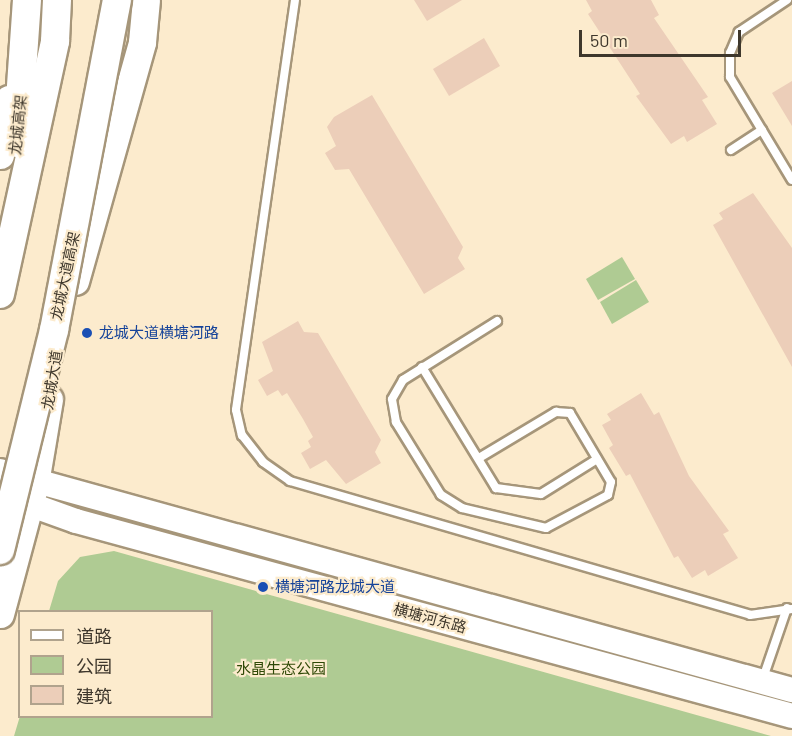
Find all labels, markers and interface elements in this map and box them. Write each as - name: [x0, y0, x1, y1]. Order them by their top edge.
- scale bar: [582, 18, 744, 56]
- text: 50 m: [590, 29, 628, 51]
- street label: 龙城高架: [6, 94, 30, 156]
- street label: 龙城大道高架: [47, 230, 83, 322]
- place label: 龙城大道横塘河路: [99, 324, 219, 342]
- marker: 龙城大道横塘河路: [80, 326, 94, 340]
- street label: 龙城大道: [38, 349, 66, 411]
- place label: 横塘河路龙城大道: [275, 578, 395, 596]
- marker: 横塘河路龙城大道: [256, 580, 270, 594]
- street label: 横塘河东路: [391, 600, 469, 636]
- legend: [18, 610, 213, 718]
- text: 道路: [76, 625, 112, 647]
- text: 公园: [76, 655, 112, 677]
- park label: 水晶生态公园: [236, 660, 326, 678]
- text: 建筑: [76, 685, 112, 707]

